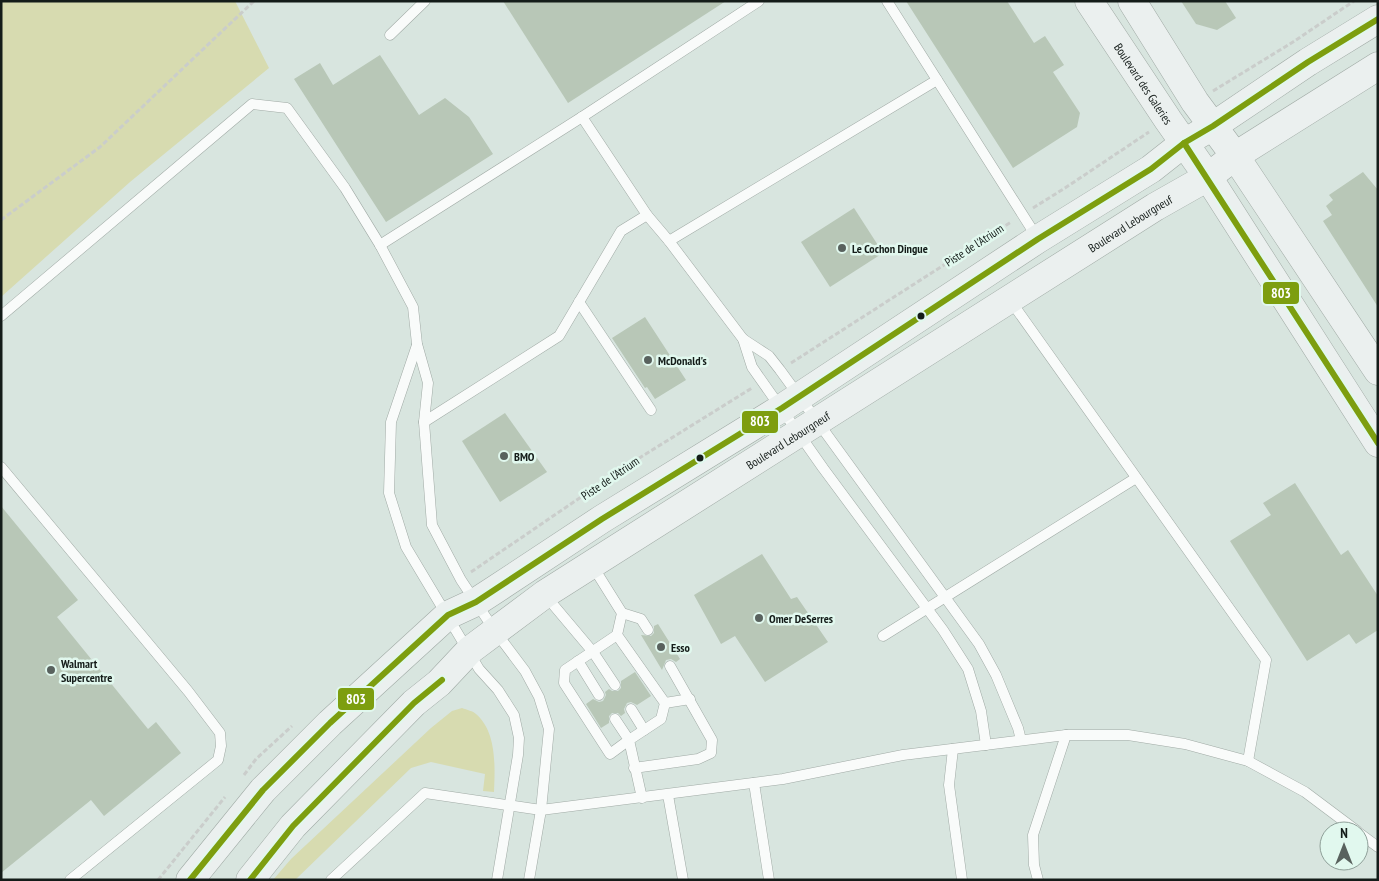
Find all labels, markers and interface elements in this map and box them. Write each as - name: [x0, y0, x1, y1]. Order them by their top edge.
- street label: Boulevard des Galeries: [1111, 40, 1176, 127]
- street label: Boulevard Lebourgneuf: [1085, 191, 1175, 255]
- street label: Piste de l'Atrium: [942, 220, 1006, 270]
- place label: Le Cochon Dingue: [852, 241, 928, 256]
- marker: Le Cochon Dingue: [836, 242, 848, 254]
- line badge: 803: [1262, 281, 1300, 305]
- text: 803: [1271, 284, 1291, 302]
- unlabelled marker: [916, 311, 926, 321]
- place label: McDonald's: [658, 353, 707, 368]
- marker: McDonald's: [642, 354, 654, 366]
- street label: Boulevard Lebourgneuf: [743, 407, 833, 472]
- line badge: 803: [741, 410, 779, 434]
- text: 803: [750, 412, 770, 430]
- place label: BMO: [514, 449, 535, 464]
- marker: BMO: [498, 450, 510, 462]
- street label: Piste de l'Atrium: [578, 453, 642, 503]
- unlabelled marker: [695, 453, 705, 463]
- place label: Omer DeSerres: [769, 611, 833, 626]
- marker: Omer DeSerres: [753, 612, 765, 624]
- place label: Esso: [671, 640, 691, 655]
- marker: Esso: [655, 641, 667, 653]
- place label: Walmart Supercentre: [60, 656, 112, 685]
- marker: Walmart Supercentre: [45, 664, 57, 676]
- line badge: 803: [337, 687, 375, 711]
- text: 803: [346, 690, 366, 708]
- north arrow: [1319, 821, 1369, 871]
- text: N: [1340, 824, 1348, 842]

